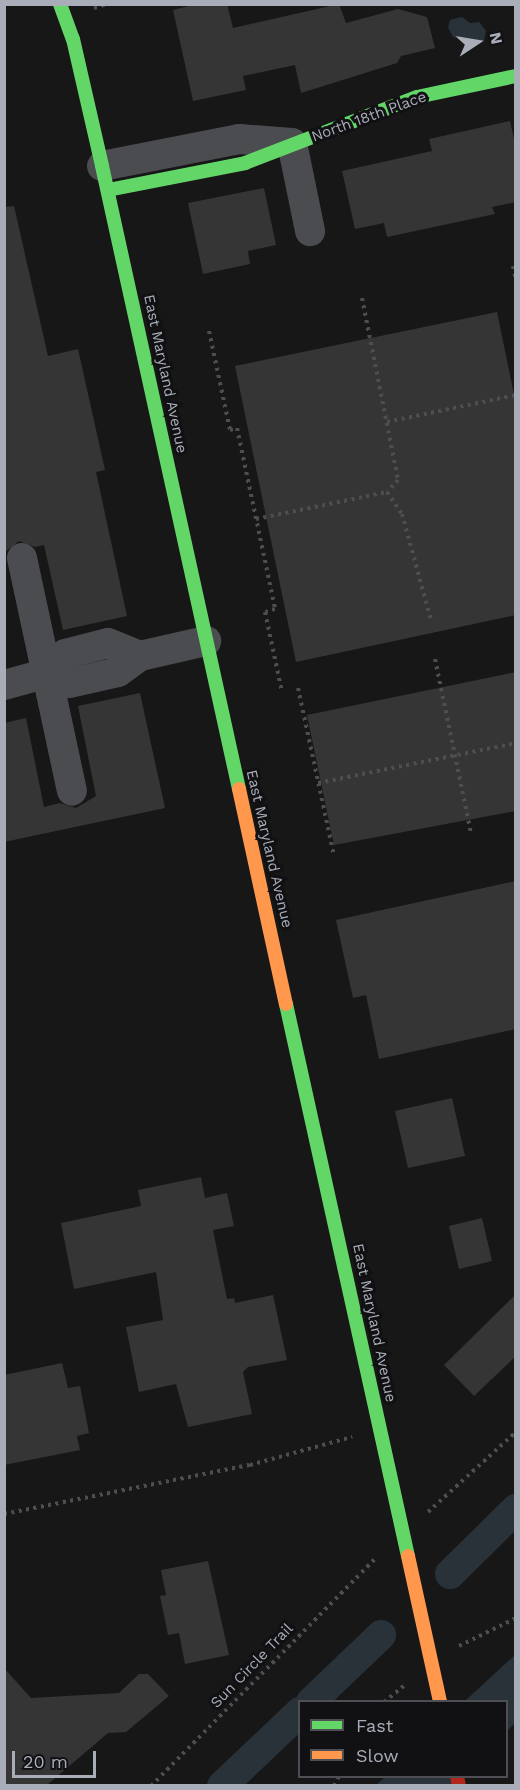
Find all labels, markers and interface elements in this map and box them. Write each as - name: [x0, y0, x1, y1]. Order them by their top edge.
- north arrow: [448, 12, 508, 72]
- text: N: [486, 30, 507, 46]
- street label: North 18th Place: [309, 88, 429, 146]
- street label: East Maryland Avenue: [139, 293, 191, 455]
- street label: East Maryland Avenue: [242, 768, 296, 930]
- street label: East Maryland Avenue: [348, 1242, 400, 1404]
- street label: Sun Circle Trail: [207, 1620, 297, 1712]
- legend: [298, 1700, 508, 1778]
- text: Fast: [356, 1715, 393, 1736]
- scale bar: [15, 1739, 99, 1777]
- text: Slow: [356, 1745, 399, 1766]
- text: 20 m: [23, 1751, 68, 1772]

